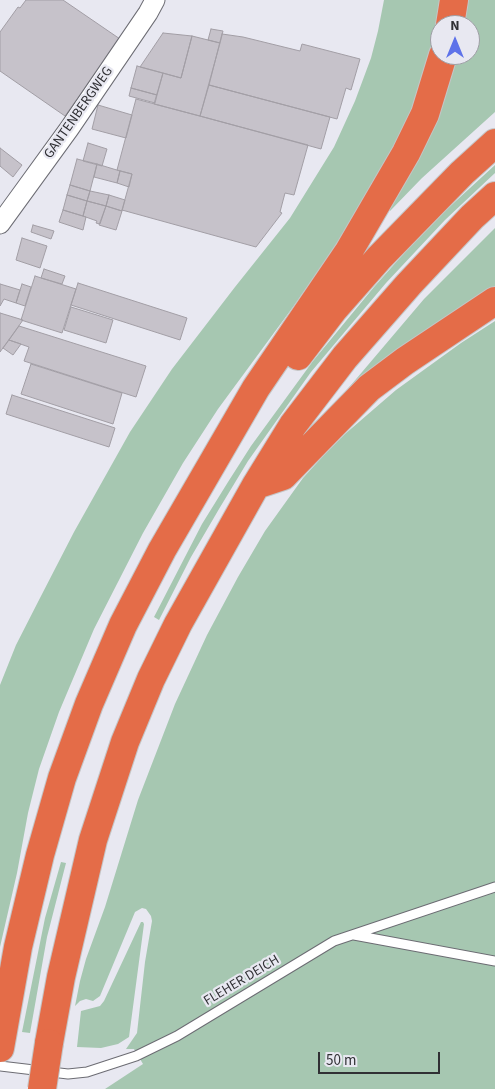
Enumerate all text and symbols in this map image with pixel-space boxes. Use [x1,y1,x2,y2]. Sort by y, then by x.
north arrow [430,15,480,65]
text: N [450,16,460,36]
street label: GANTENBERGWEG [41,64,117,162]
street label: FLEHER DEICH [201,952,283,1010]
scale bar [320,1042,442,1074]
text: 50 m [326,1050,356,1071]

